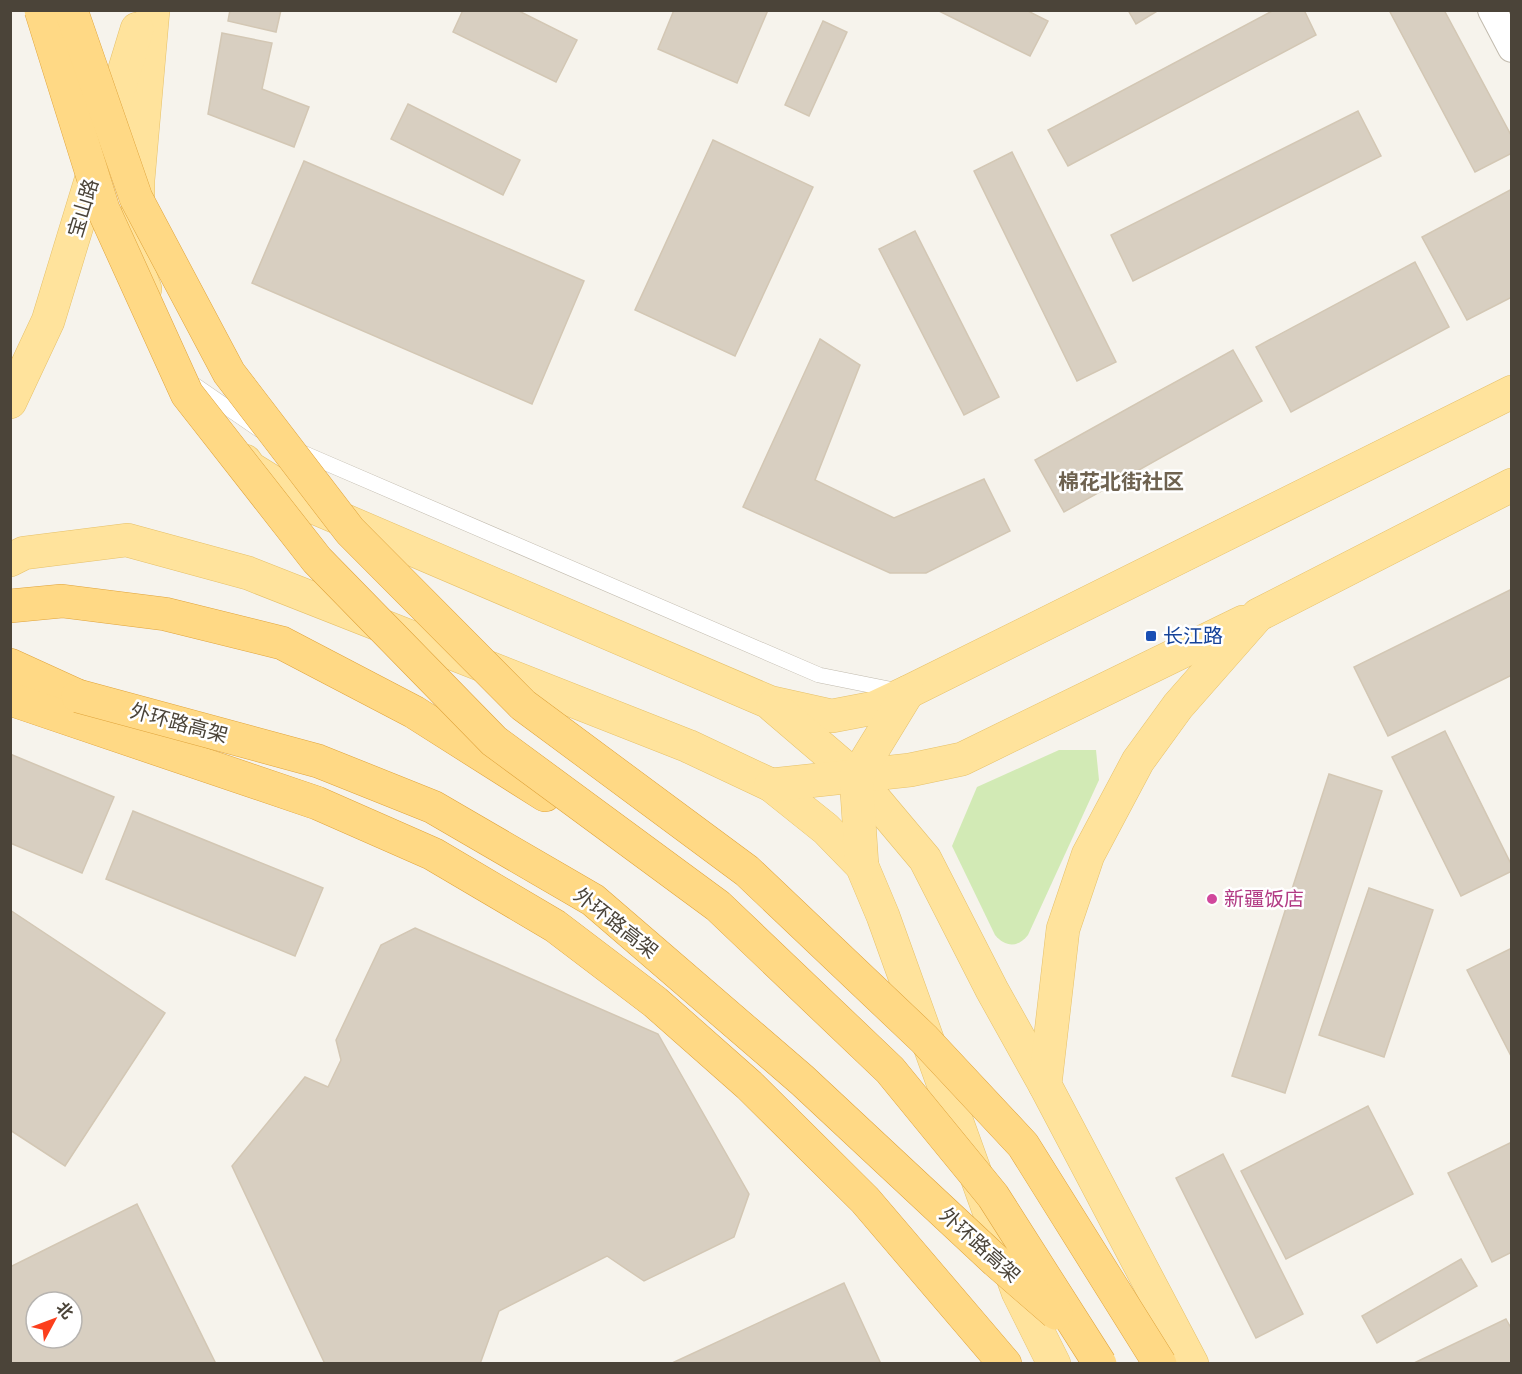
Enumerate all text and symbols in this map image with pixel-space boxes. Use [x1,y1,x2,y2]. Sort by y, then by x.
street label: 宝山路 [64,176,102,240]
district label: 棉花北街社区 [1058,470,1184,493]
place label: 长江路 [1163,625,1223,647]
marker: 长江路 [1144,629,1158,643]
street label: 外环路高架 [128,699,230,747]
street label: 外环路高架 [570,884,662,962]
place label: 新疆饭店 [1224,888,1304,910]
marker: 新疆饭店 [1205,892,1219,906]
street label: 外环路高架 [935,1203,1025,1287]
north arrow [24,1290,84,1350]
text: 北 [53,1299,77,1322]

